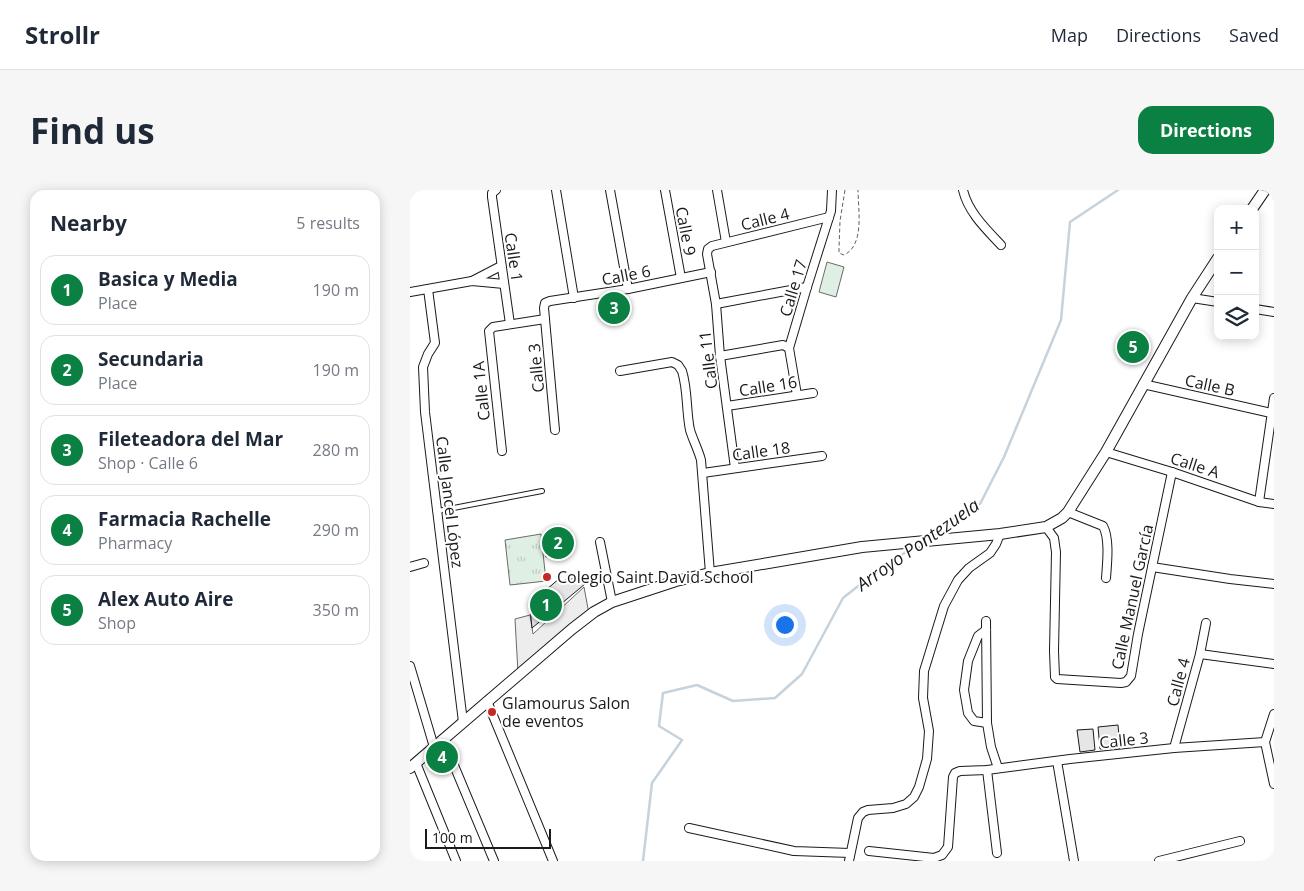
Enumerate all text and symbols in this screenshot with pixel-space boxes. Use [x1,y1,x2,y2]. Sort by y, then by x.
text: Strollr [25,18,100,51]
text: Map [1051,23,1088,47]
text: Directions [1116,23,1201,47]
text: Saved [1229,23,1279,47]
button: Directions [1138,106,1274,154]
text: Find us [30,107,155,154]
street label: Calle 4 [738,202,792,236]
street label: Calle 9 [670,205,702,257]
map controls [1214,205,1259,340]
button: + [1214,205,1259,250]
text: Nearby [50,209,127,237]
text: 5 results [296,212,360,234]
street label: Calle 1 [500,231,528,283]
button: − [1214,250,1259,295]
street label: Calle 17 [774,257,812,319]
street label: Calle 6 [600,259,652,291]
text: Basica y Media [98,266,238,292]
text: 1 [62,279,72,301]
text: 190 m [313,279,359,301]
pin: 3 [598,289,630,327]
text: Place [98,292,137,314]
button: layers [1214,295,1259,340]
pin: 5 [1117,328,1149,366]
street label: Calle 11 [694,330,722,390]
street label: Calle 3 [523,342,549,394]
text: Secundaria [98,346,204,372]
text: 2 [62,359,72,381]
text: 190 m [313,359,359,381]
street label: Calle 1A [467,359,495,422]
street label: Calle B [1183,369,1237,401]
street label: Calle 16 [737,371,799,401]
text: Place [98,372,137,394]
text: Fileteadora del Mar [98,426,283,452]
street label: Calle Jancel López [431,435,469,569]
street label: Calle 18 [731,436,791,466]
text: 3 [62,439,72,461]
text: 280 m [313,439,359,461]
street label: Calle A [1168,447,1223,484]
text: Shop · Calle 6 [98,452,198,474]
water label: Arroyo Pontezuela [849,493,984,597]
text: Farmacia Rachelle [98,506,271,532]
text: 4 [62,519,72,541]
text: 290 m [313,519,359,541]
street label: Calle Manuel García [1106,522,1158,672]
pin: 2 [542,524,574,562]
text: Pharmacy [98,532,172,554]
place label: Colegio Saint David School [557,566,754,588]
marker: Colegio Saint David School [541,571,553,583]
text: Alex Auto Aire [98,586,233,612]
pin: 1 [530,586,562,624]
text: 5 [62,599,72,621]
text: 350 m [313,599,359,621]
text: Shop [98,612,136,634]
your location [772,612,798,638]
street label: Calle 4 [1161,655,1195,709]
place label: Glamourus Salon de eventos [502,692,630,732]
marker: Glamourus Salon de eventos [486,706,498,718]
street label: Calle 3 [1098,726,1150,754]
pin: 4 [426,738,458,776]
scale bar [425,826,551,849]
text: 100 m [432,828,473,847]

